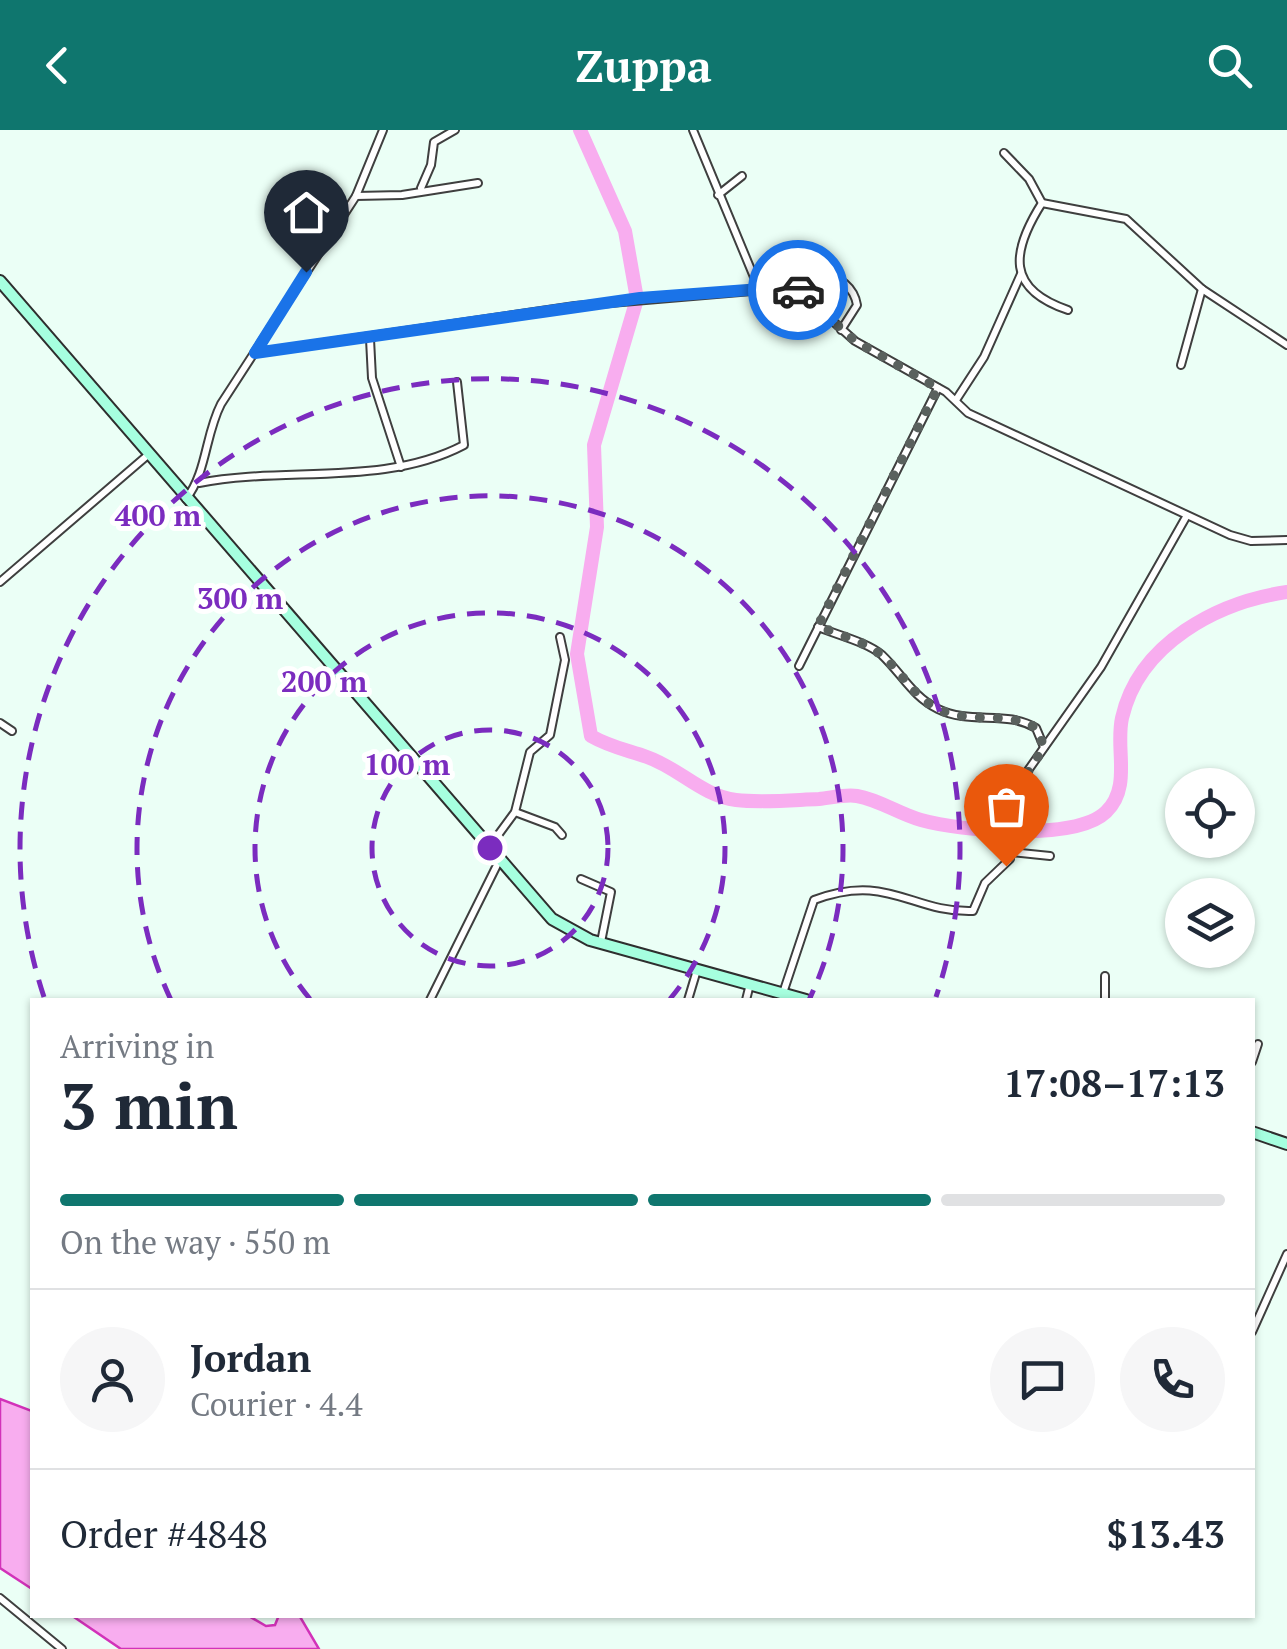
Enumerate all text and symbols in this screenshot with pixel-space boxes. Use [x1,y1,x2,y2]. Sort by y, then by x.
text: Zuppa [575,35,712,95]
icon: back [30,38,85,93]
icon: search [1202,38,1257,93]
pin [264,170,349,273]
icon: home [279,185,334,240]
courier [748,240,848,340]
icon: car [771,263,826,318]
text: 400 m [115,495,202,535]
text: 300 m [197,578,284,618]
text: 200 m [281,661,368,701]
text: 100 m [364,744,451,784]
pin [964,764,1049,867]
map controls [1165,768,1255,968]
button: locate [1165,768,1255,858]
icon: bag [979,779,1034,834]
centre of rings [472,830,508,866]
button: layers [1165,878,1255,968]
text: Arriving in [60,1025,214,1067]
text: 17:08–17:13 [1003,1058,1225,1108]
text: 3 min [60,1061,238,1148]
text: On the way · 550 m [60,1221,330,1263]
button: person [60,1327,165,1432]
button: chat [990,1327,1095,1432]
button: phone [1120,1327,1225,1432]
text: Jordan [190,1333,311,1383]
text: Courier · 4.4 [190,1383,362,1425]
text: Order #4848 [60,1509,268,1559]
text: $13.43 [1106,1509,1225,1559]

